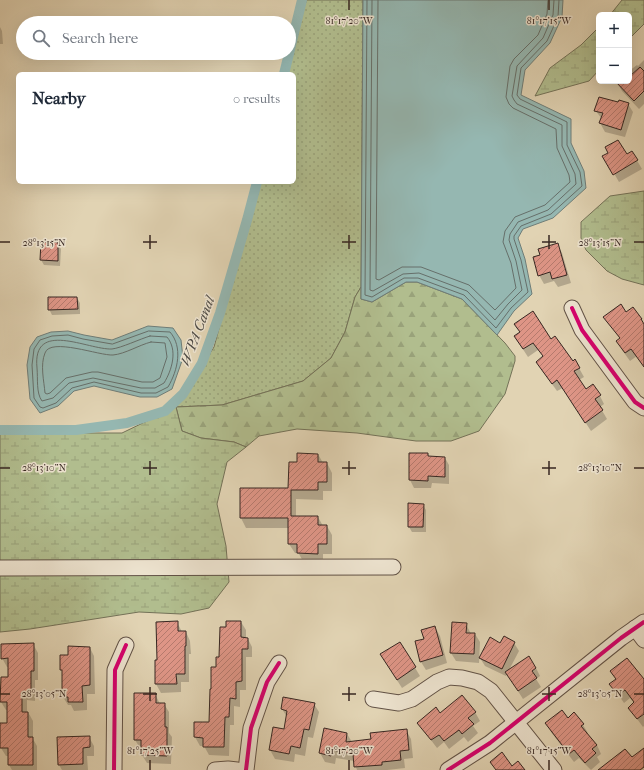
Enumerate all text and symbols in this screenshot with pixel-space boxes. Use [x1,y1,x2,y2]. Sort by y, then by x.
map controls [596,12,632,84]
button: + [596,12,632,48]
text: 81°17'20"W [325,15,374,27]
text: 81°17'15"W [527,15,572,27]
search box [16,16,296,60]
icon: search [30,27,52,49]
text: Search here [62,29,138,47]
button: − [596,48,632,84]
text: Nearby [32,88,86,108]
text: 0 results [233,91,280,106]
text: 28°13'15"N [23,237,66,249]
text: 28°13'15"N [579,237,622,249]
water label: WPA Canal [177,293,219,368]
text: 28°13'10"N [22,462,66,474]
text: 28°13'10"N [578,462,622,474]
text: 28°13'05"N [22,688,67,700]
text: 28°13'05"N [578,688,623,700]
text: 81°17'25"W [127,745,174,757]
text: 81°17'20"W [325,745,374,757]
text: 81°17'15"W [527,745,572,757]

